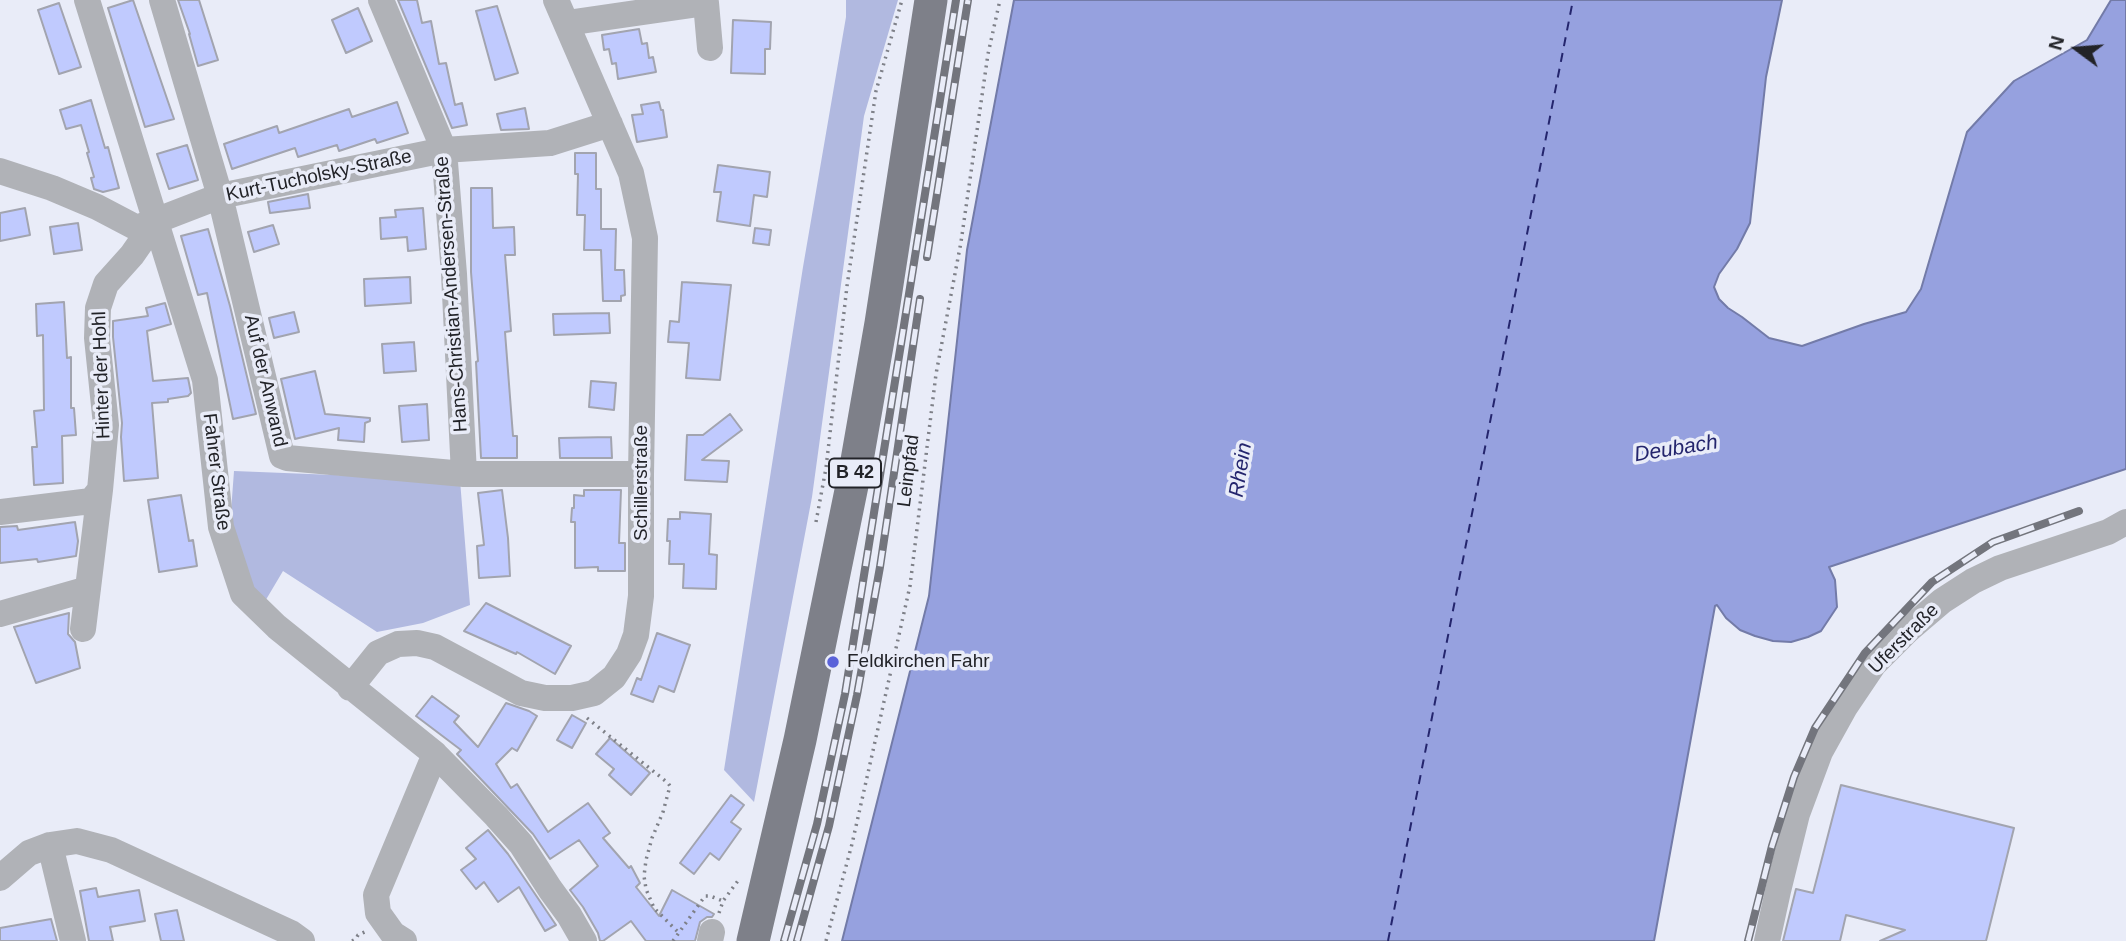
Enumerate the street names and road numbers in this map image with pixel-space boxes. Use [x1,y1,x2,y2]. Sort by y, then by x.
street label: Kurt-Tucholsky-Straße [224,145,414,207]
street label: Hans-Christian-Andersen-Straße [431,155,473,433]
street label: Hinter der Hohl [88,311,116,439]
street label: Auf der Anwand [239,313,291,449]
street label: Fahrer Straße [197,412,235,532]
street label: Schillerstraße [631,425,653,541]
street label: Leinpfad [893,433,925,509]
road number: B 42 [829,458,881,488]
street label: Uferstraße [1864,599,1944,679]

